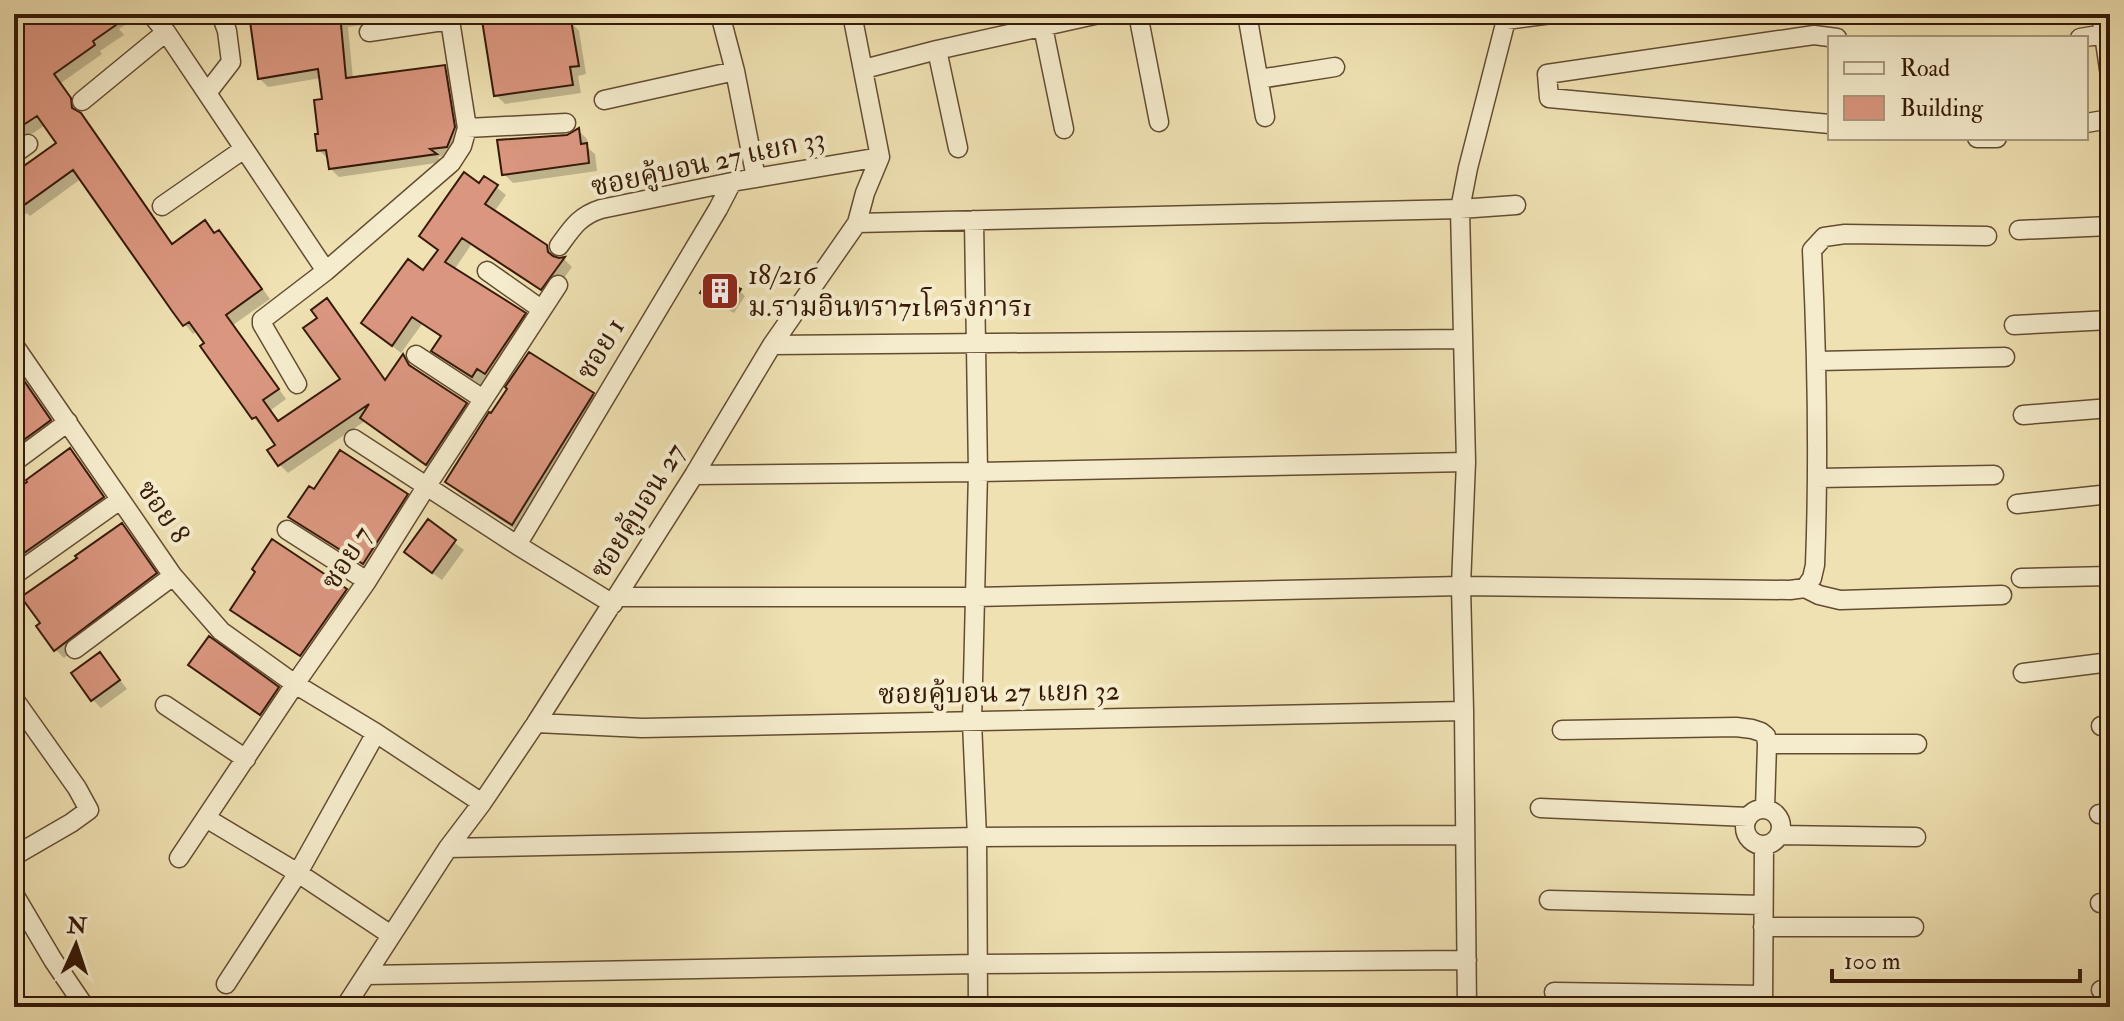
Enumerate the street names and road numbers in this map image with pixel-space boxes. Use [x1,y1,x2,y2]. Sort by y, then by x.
street label: ซอยคู้บอน 27 แยก 33 [588,121,828,205]
street label: ซอย 1 [569,312,633,386]
street label: ซอยคู้บอน 27 [583,437,693,585]
street label: ซอย 8 [129,474,197,550]
street label: ซอย 7 [314,520,380,596]
street label: ซอยคู้บอน 27 แยก 32 [878,673,1120,713]

